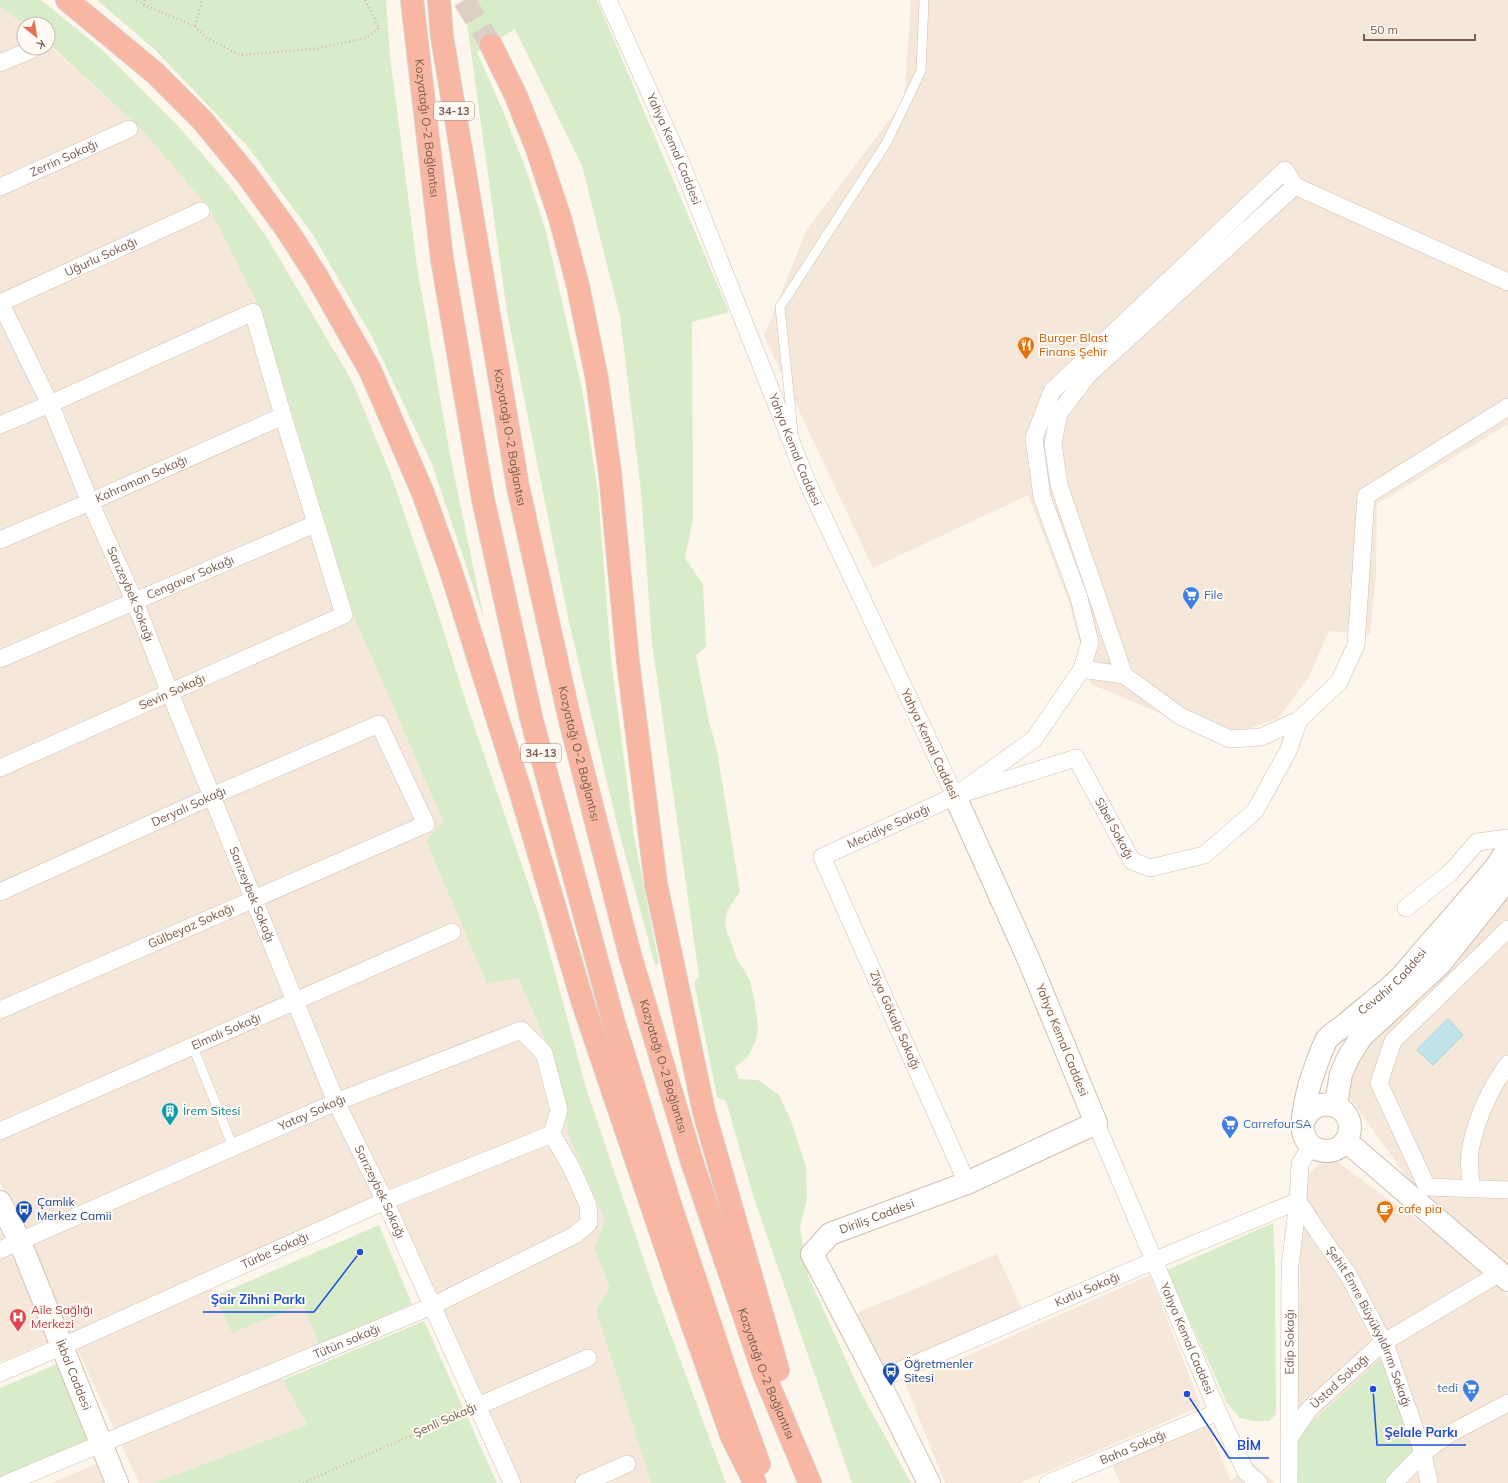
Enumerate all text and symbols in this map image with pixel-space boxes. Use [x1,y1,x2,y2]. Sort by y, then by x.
north arrow [16,16,56,56]
scale bar [1364,16,1475,42]
text: 50 m [1370,22,1398,37]
text: K [34,37,48,53]
street label: Kozyatağı O-2 Bağlantısı [412,58,443,198]
street label: Yahya Kemal Caddesi [643,90,705,207]
road number: 34-13 [434,102,474,120]
street label: Zerrin Sokağı [27,136,100,180]
street label: Uğurlu Sokağı [62,233,139,279]
place label: Burger Blast Finans Şehir [1039,330,1108,359]
restaurant icon: Burger Blast Finans Şehir [1016,335,1036,360]
street label: Kozyatağı O-2 Bağlantısı [491,367,530,507]
street label: Yahya Kemal Caddesi [766,390,825,508]
street label: Kahraman Sokağı [93,452,190,506]
street label: Sarızeybek Sokağı [104,544,157,643]
street label: Cengaver Sokağı [144,552,236,602]
supermarket icon: File [1181,585,1201,610]
place label: File [1204,587,1223,602]
street label: Sevin Sokağı [136,670,207,713]
street label: Kozyatağı O-2 Bağlantısı [556,684,604,823]
street label: Yahya Kemal Caddesi [898,685,963,801]
road number: 34-13 [521,744,561,762]
street label: Deryalı Sokağı [149,783,228,830]
street label: Sibel Sokağı [1092,795,1137,861]
street label: Mecidiye Sokağı [845,801,932,851]
street label: Sarızeybek Sokağı [226,844,278,944]
street label: Gülbeyaz Sokağı [145,900,236,951]
street label: Cevahir Caddesi [1355,945,1430,1018]
street label: Ziya Gökalp Sokağı [867,968,924,1071]
street label: Yahya Kemal Caddesi [1033,981,1092,1098]
street label: Kozyatağı O-2 Bağlantısı [637,998,691,1135]
street label: Elmalı Sokağı [189,1009,263,1053]
street label: Yatay Sokağı [275,1091,348,1134]
building icon: İrem Sitesi [160,1101,180,1126]
place label: İrem Sitesi [183,1103,241,1118]
supermarket icon: CarrefourSA [1220,1114,1240,1139]
place label: CarrefourSA [1243,1116,1312,1131]
street label: Sarızeybek Sokağı [352,1143,409,1241]
place label: Çamlık Merkez Camii [37,1194,112,1223]
street label: Diriliş Caddesi [837,1195,916,1237]
bus stop icon: Çamlık Merkez Camii [14,1199,34,1224]
cafe icon: cafe pia [1375,1199,1395,1224]
place label: cafe pia [1398,1201,1442,1216]
street label: Türbe Sokağı [239,1228,311,1272]
street label: Şehit Emre Büyükyıldırım Sokağı [1323,1243,1415,1409]
street label: Kutlu Sokağı [1052,1268,1122,1310]
street label: Yahya Kemal Caddesi [1157,1279,1218,1397]
callout: Şair Zihni Parkı [203,1287,314,1312]
text: Şair Zihni Parkı [211,1291,305,1307]
place label: Aile Sağlığı Merkezi [31,1302,93,1331]
street label: Kozyatağı O-2 Bağlantısı [735,1306,798,1441]
hospital icon: Aile Sağlığı Merkezi [8,1307,28,1332]
street label: Edip Sokağı [1281,1309,1297,1375]
street label: Tütün sokağı [311,1321,382,1362]
street label: İkbal Caddesi [53,1337,95,1412]
street label: Üstad Sokağı [1307,1351,1372,1411]
place label: Öğretmenler Sitesi [904,1356,974,1385]
bus stop icon: Öğretmenler Sitesi [881,1361,901,1386]
supermarket icon: tedi [1461,1378,1481,1403]
place label: tedi [1437,1380,1458,1395]
street label: Şenli Sokağı [411,1399,479,1440]
callout: Şelale Parkı [1377,1420,1466,1445]
text: Şelale Parkı [1384,1424,1458,1440]
street label: Baha Sokağı [1097,1427,1168,1468]
callout: BİM [1229,1433,1269,1458]
text: BİM [1237,1437,1261,1453]

